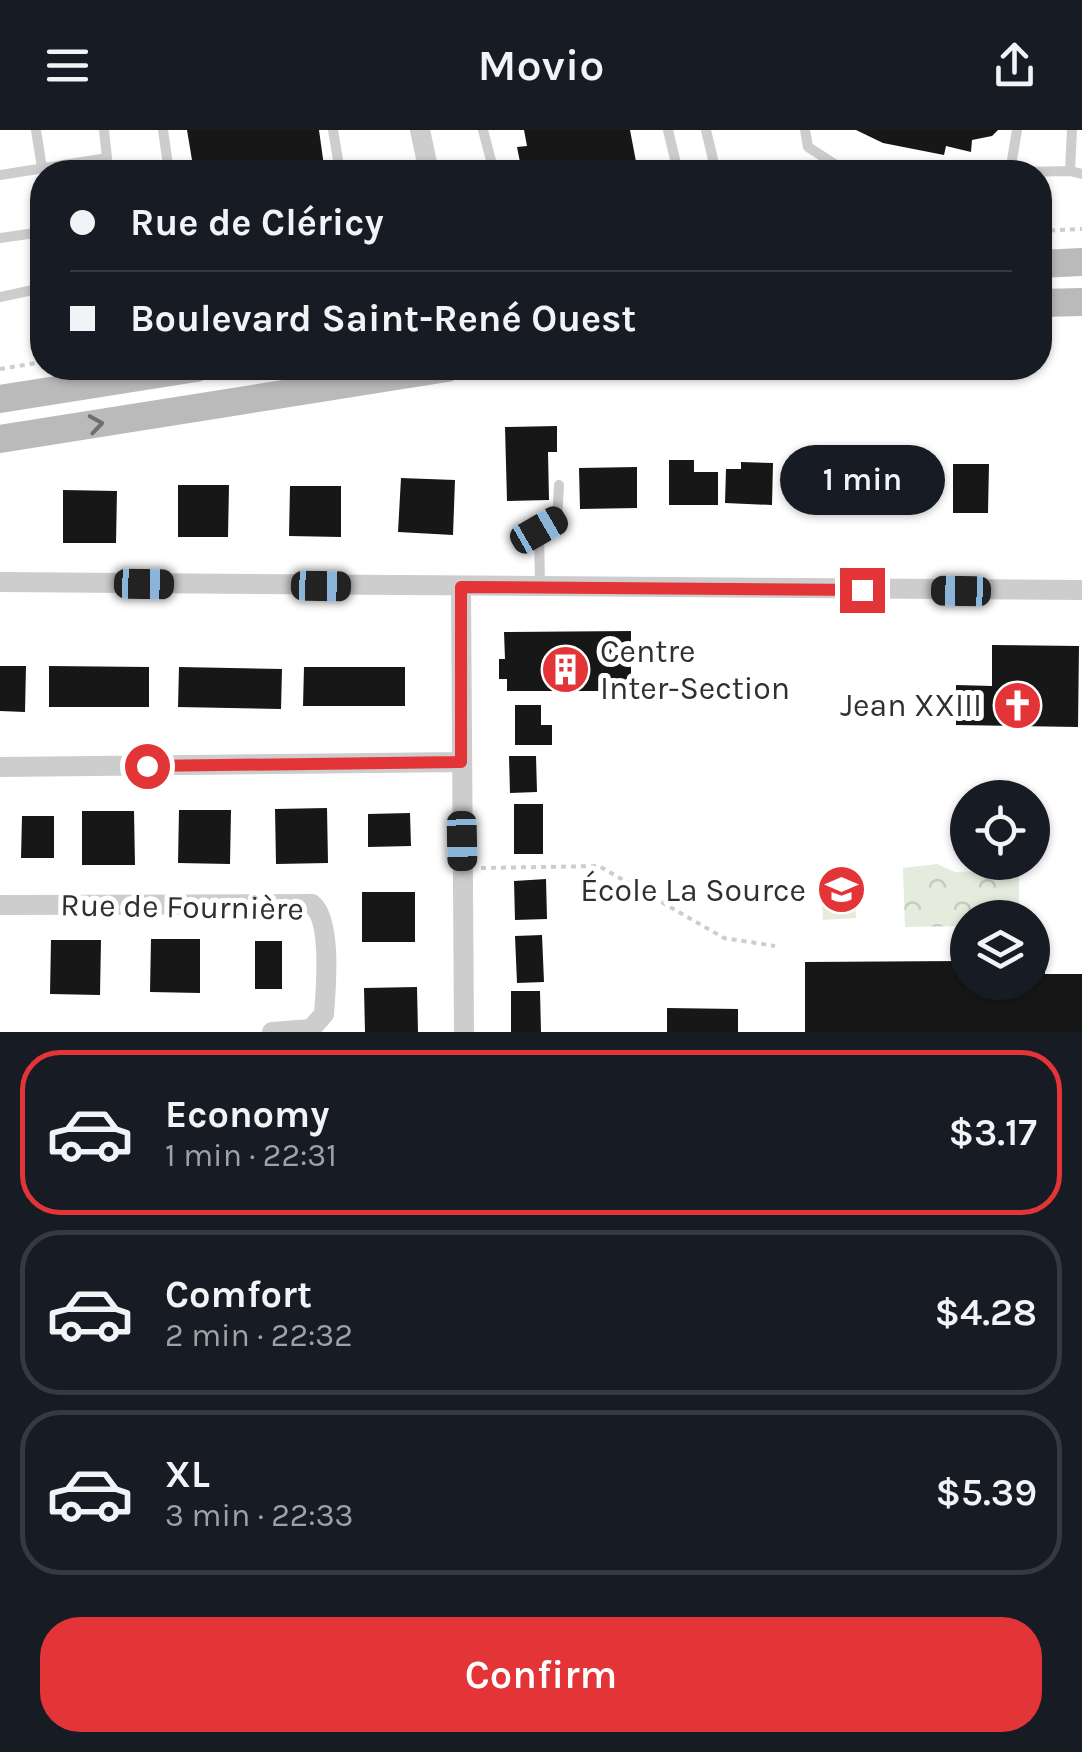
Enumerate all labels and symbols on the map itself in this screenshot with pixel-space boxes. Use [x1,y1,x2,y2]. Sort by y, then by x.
one-way arrow [88,414,105,435]
callout: 1 min [780,445,944,515]
car [506,502,572,558]
car [114,568,174,600]
route end [840,568,885,613]
car [291,570,351,602]
car [931,575,991,607]
place label: Centre Inter-Section [600,633,790,707]
building icon: Centre Inter-Section [539,643,591,695]
church icon: Jean XXIII [991,679,1043,731]
place label: Jean XXIII [840,687,982,724]
route start [125,744,170,789]
car [446,811,478,871]
school or university icon: École La Source [815,864,867,916]
place label: École La Source [580,870,806,909]
street label: Rue de Fournière [60,886,304,928]

